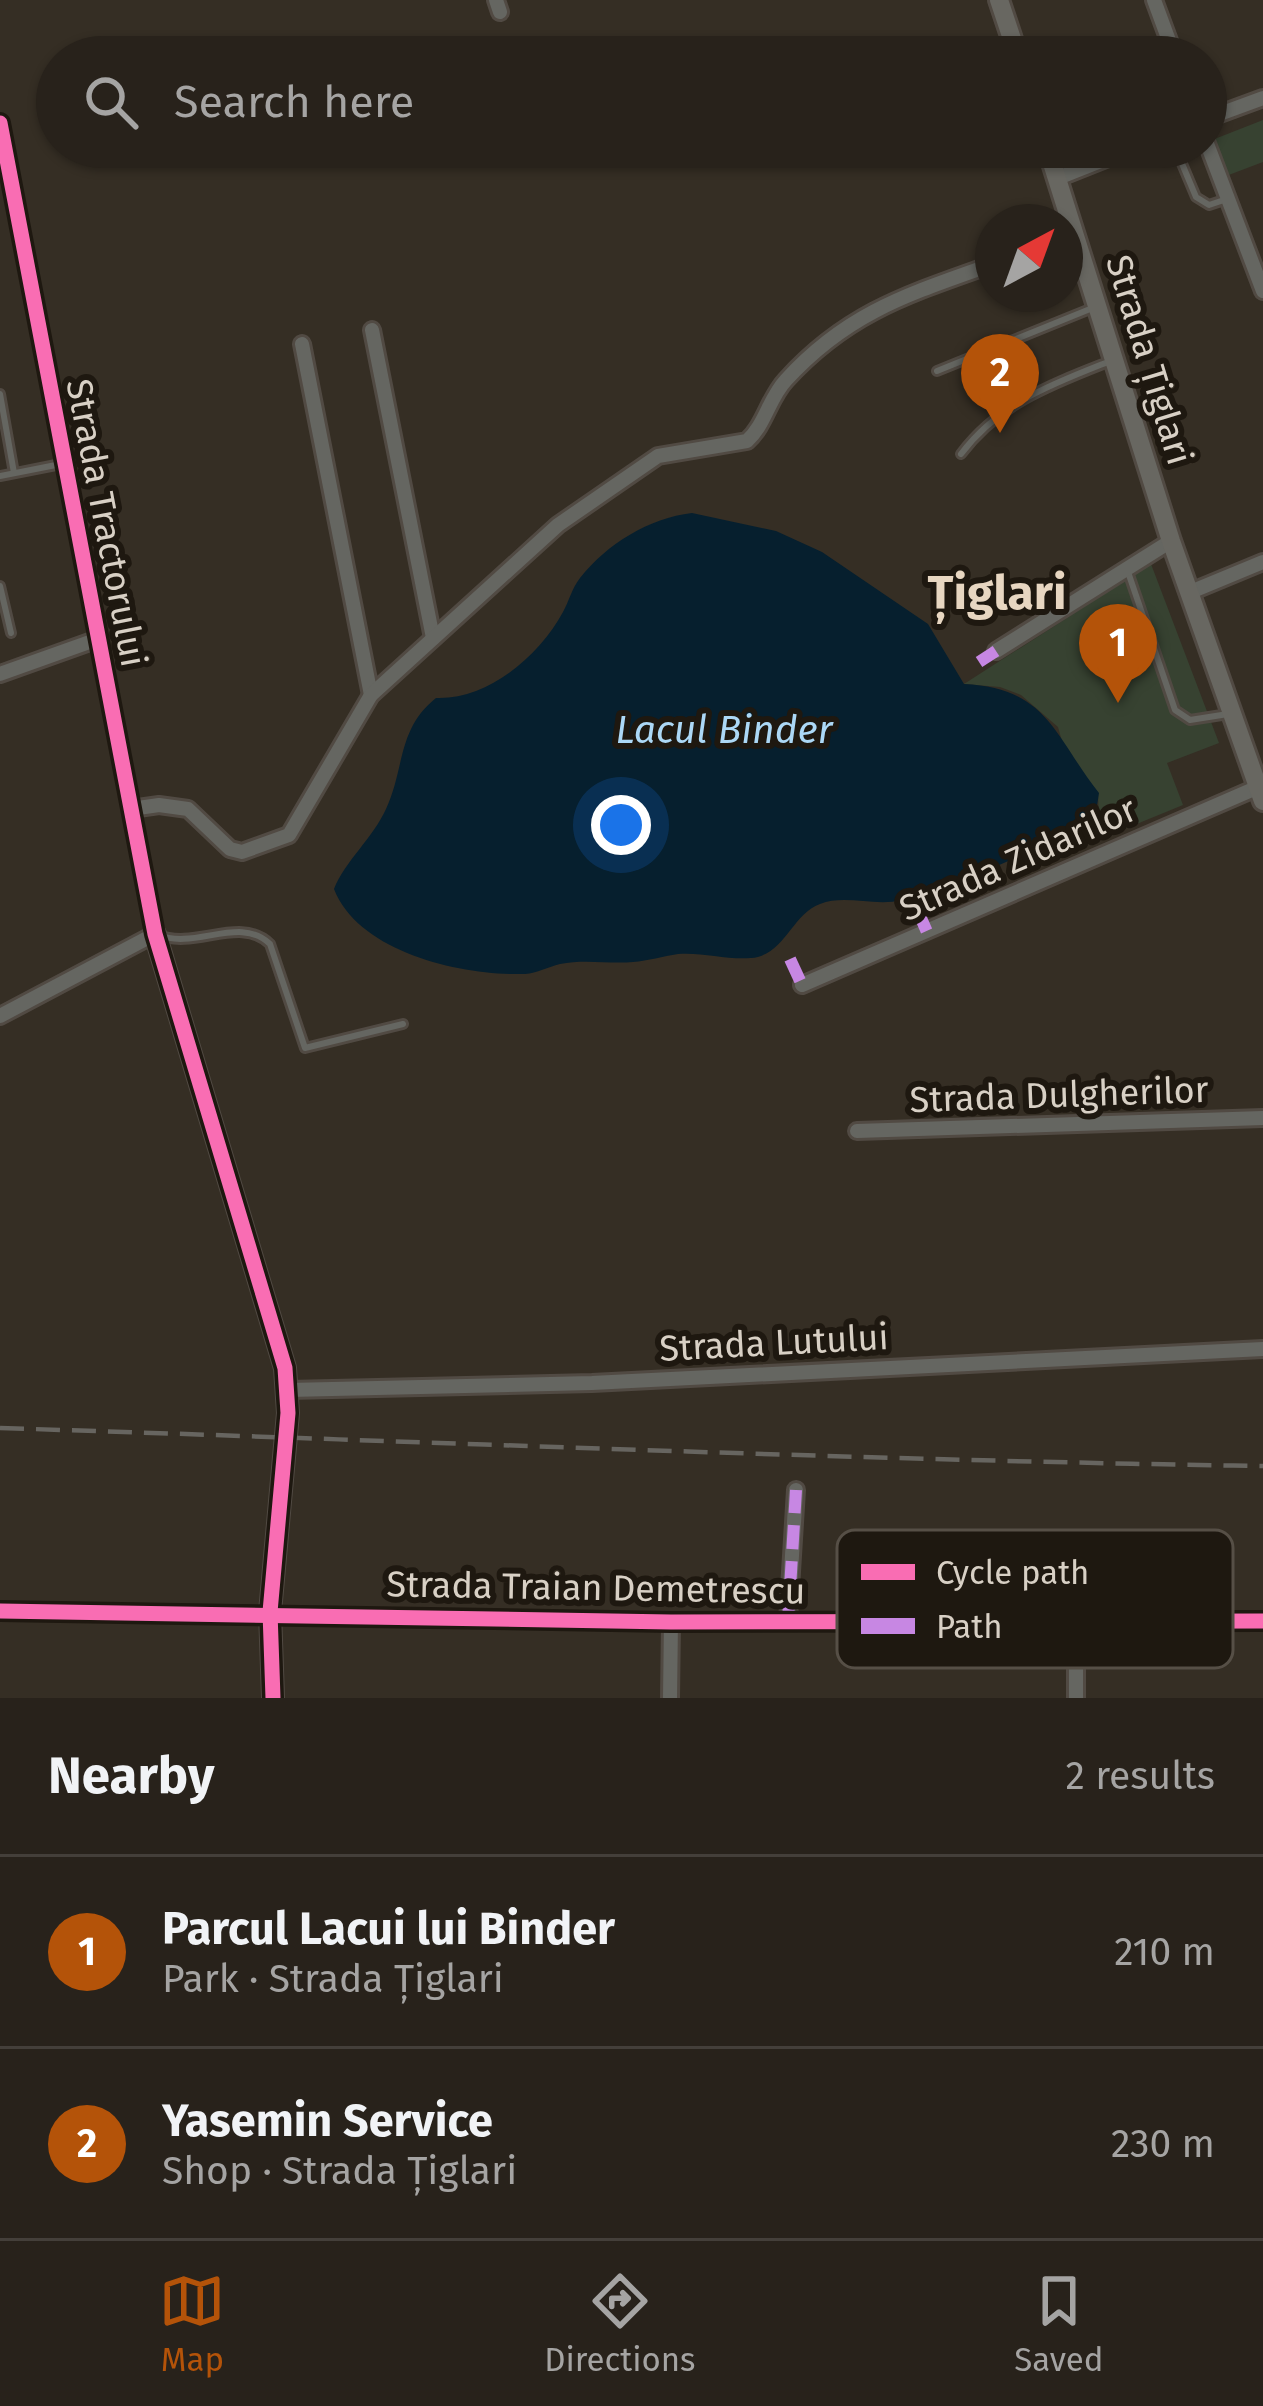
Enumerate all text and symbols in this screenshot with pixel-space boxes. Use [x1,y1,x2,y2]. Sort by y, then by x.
search box [36,36,1227,168]
icon: search [78,69,144,135]
text: Search here [174,75,414,129]
north arrow [975,204,1083,312]
street label: Strada Țiglari [1095,250,1202,470]
pin: 2 [961,334,1039,433]
street label: Strada Tractorului [57,375,155,671]
district label: Țiglari [927,564,1067,624]
pin: 1 [1079,604,1157,703]
water label: Lacul Binder [615,707,834,753]
street label: Strada Zidarilor [893,787,1143,931]
your location [591,795,651,855]
street label: Strada Dulgherilor [909,1068,1209,1122]
street label: Strada Lutului [658,1315,890,1371]
legend [837,1530,1233,1668]
text: Cycle path [936,1553,1089,1593]
street label: Strada Traian Demetrescu [386,1562,806,1614]
text: Path [936,1607,1003,1647]
text: Nearby [48,1745,214,1807]
text: 2 results [1066,1753,1215,1799]
text: Parcul Lacui lui Binder [162,1902,615,1956]
text: 1 [78,1929,96,1975]
text: 210 m [1114,1929,1215,1975]
text: Park · Strada Țiglari [162,1956,504,2002]
text: Yasemin Service [162,2094,493,2148]
text: 2 [77,2121,97,2167]
text: 230 m [1111,2121,1215,2167]
text: Shop · Strada Țiglari [162,2148,517,2194]
tab: Map [159,2268,225,2380]
tab: Directions [544,2268,696,2380]
tab: Saved [1014,2268,1104,2380]

